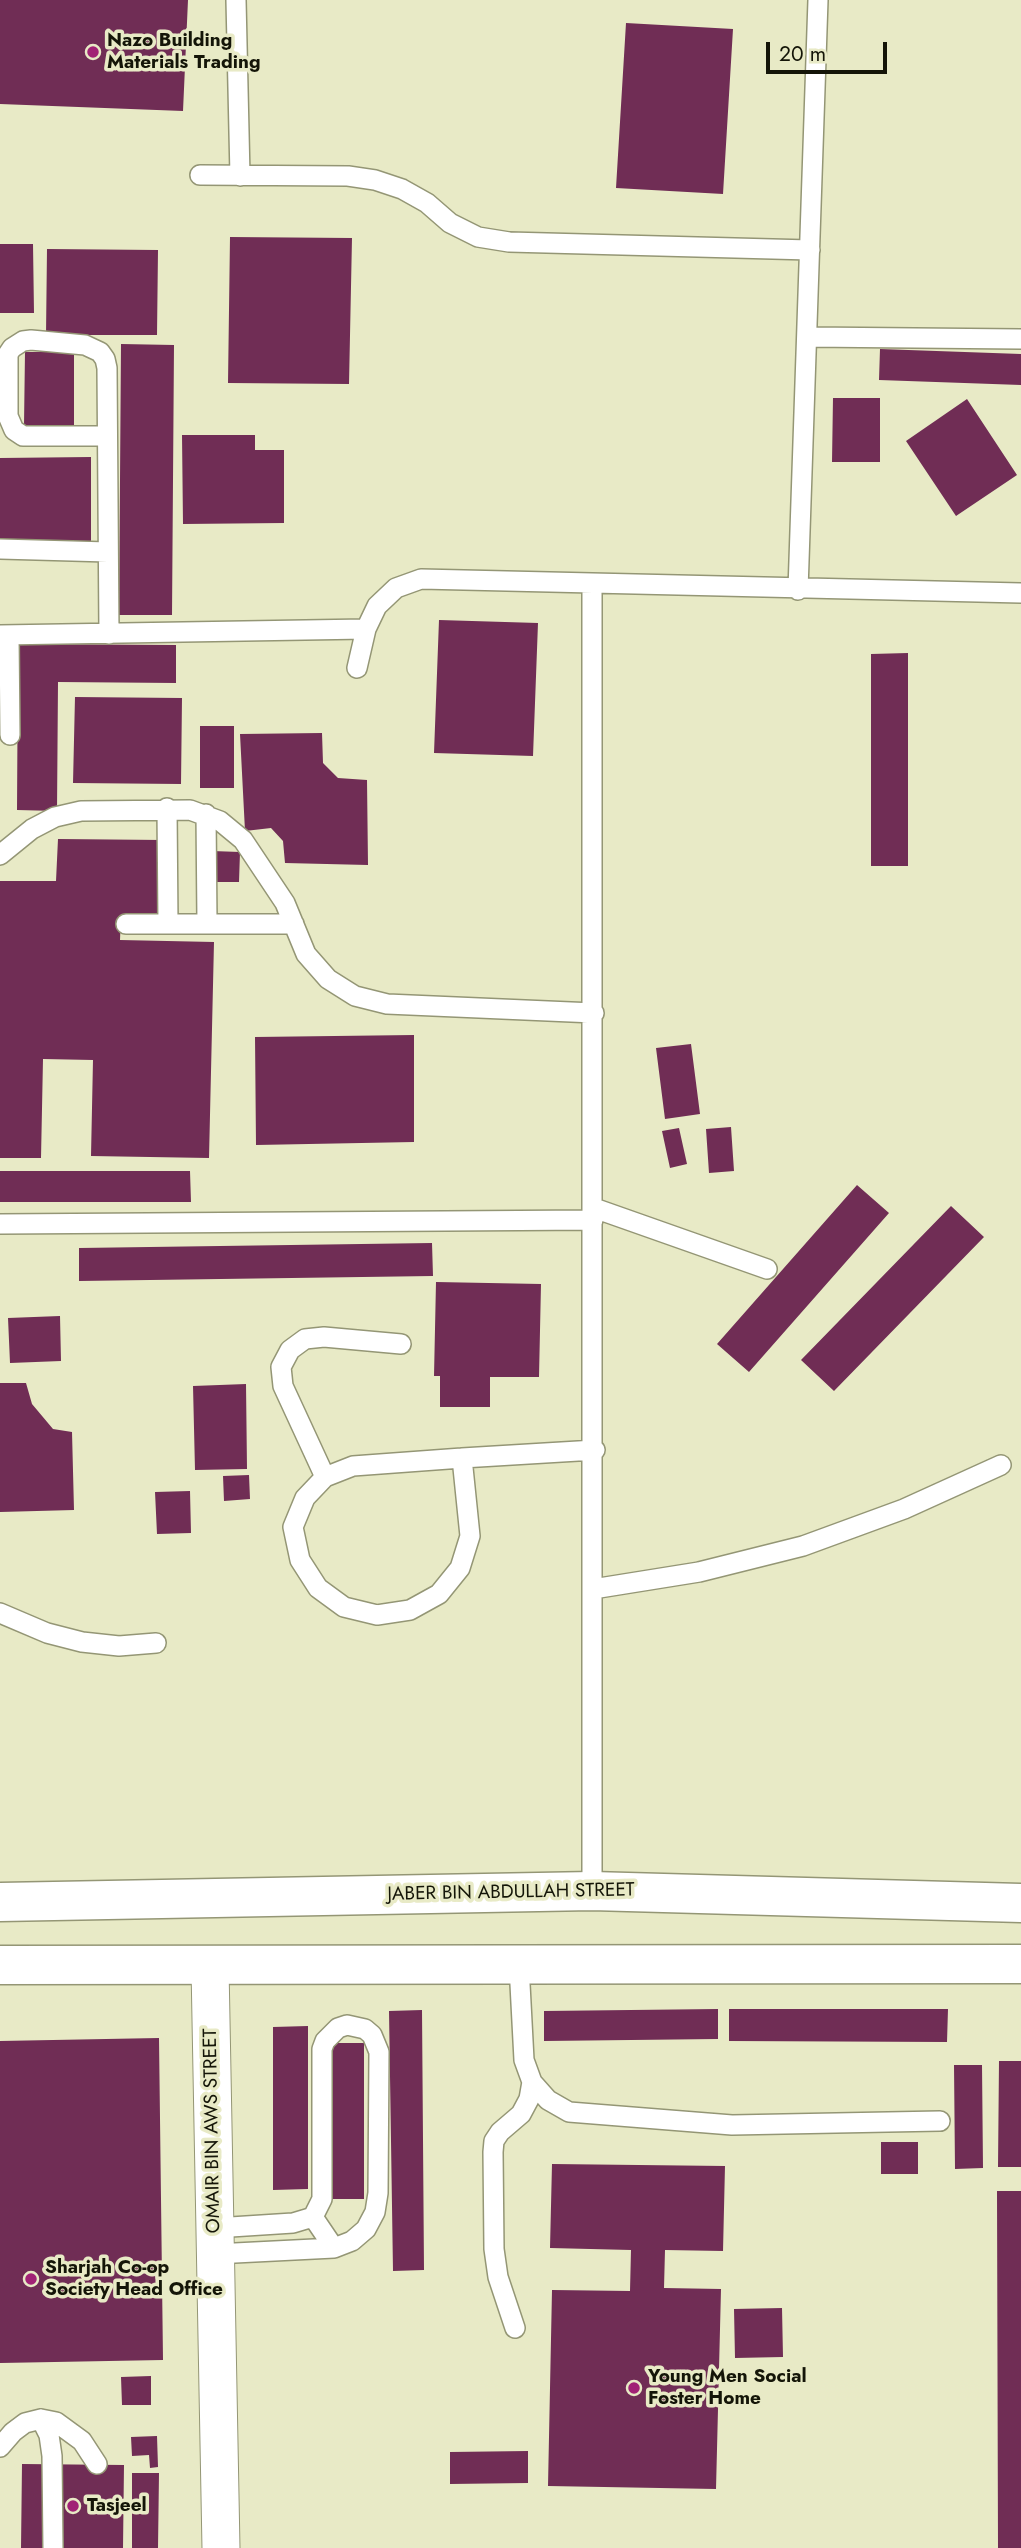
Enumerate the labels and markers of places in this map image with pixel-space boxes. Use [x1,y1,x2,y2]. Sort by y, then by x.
place label: Nazo Building Materials Trading [107,30,261,74]
marker: Nazo Building Materials Trading [85,44,101,60]
place label: Sharjah Co-op Society Head Office [45,2257,223,2301]
marker: Sharjah Co-op Society Head Office [23,2271,39,2287]
place label: Young Men Social Foster Home [648,2366,807,2410]
marker: Young Men Social Foster Home [626,2380,642,2396]
place label: Tasjeel [87,2495,147,2517]
marker: Tasjeel [65,2498,81,2514]

